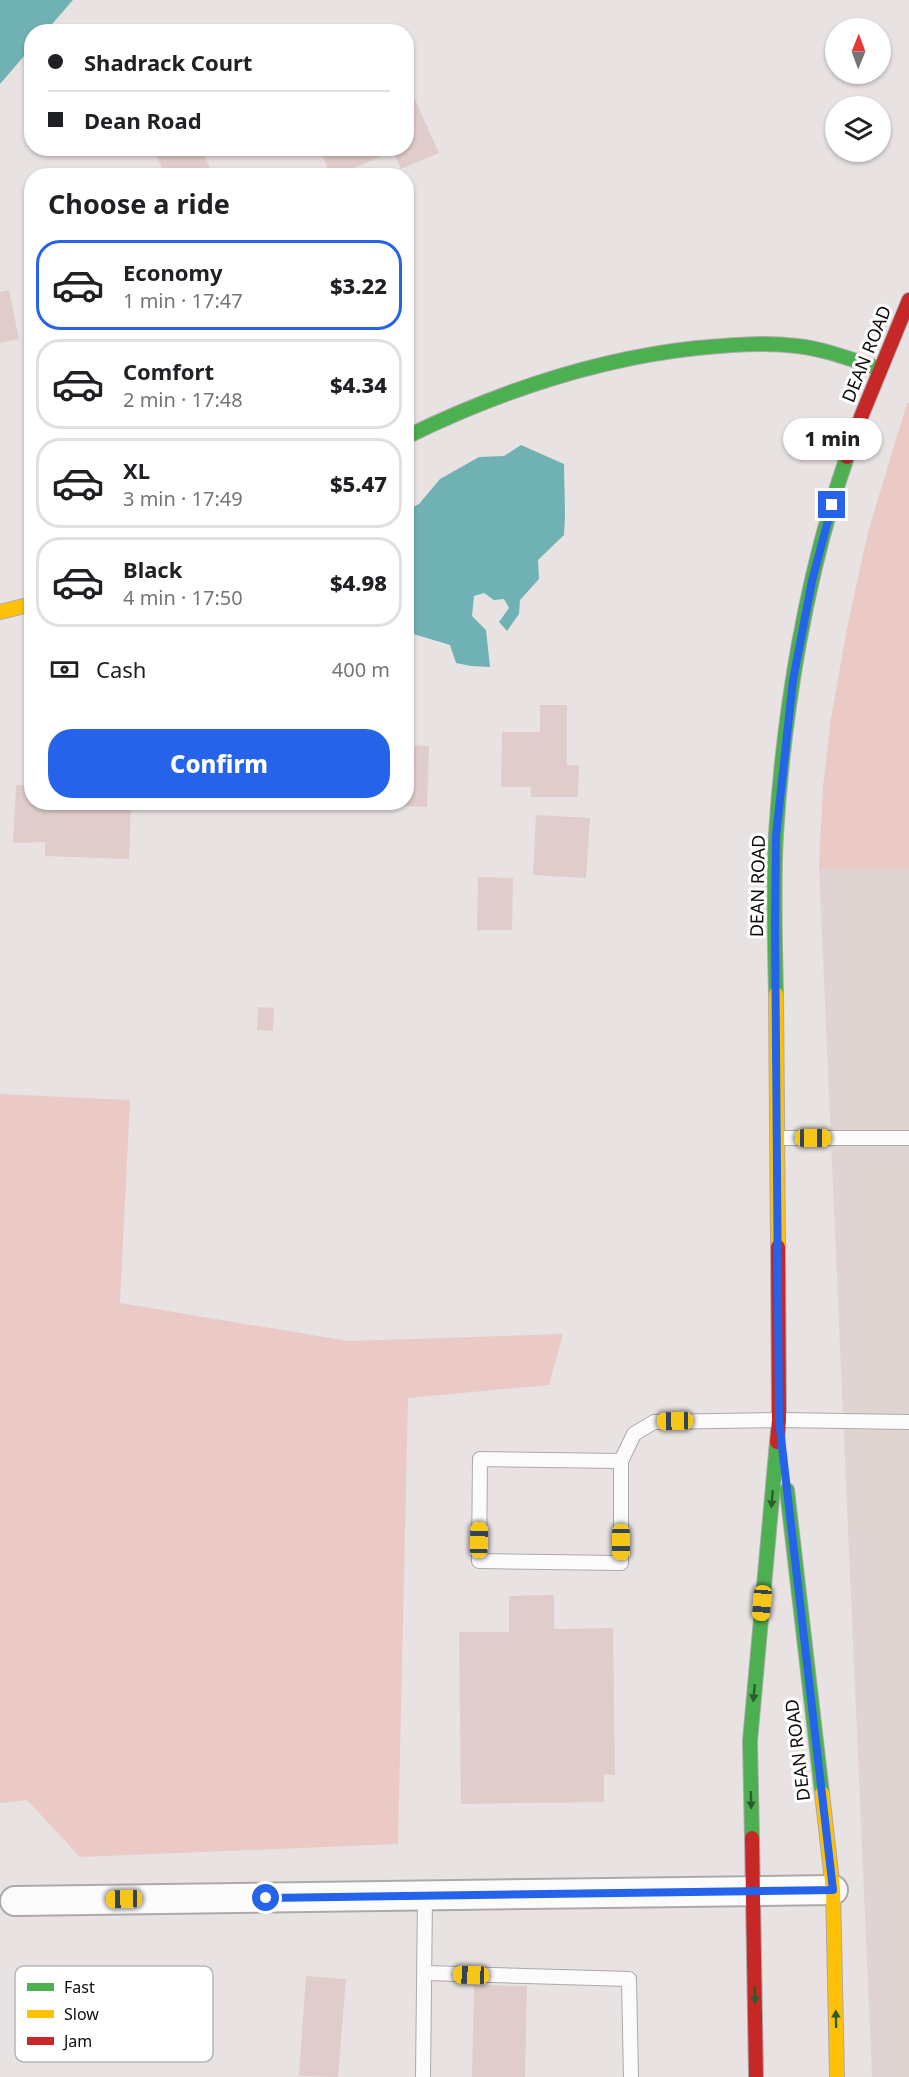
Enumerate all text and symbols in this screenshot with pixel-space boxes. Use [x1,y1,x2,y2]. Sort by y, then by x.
north arrow [825,18,891,84]
map controls [825,18,891,162]
text: Shadrack Court [84,47,252,77]
button: layers [825,96,891,162]
text: Dean Road [84,105,202,135]
text: Choose a ride [48,185,230,222]
text: Economy [123,257,222,287]
icon: car [51,258,105,312]
text: $3.22 [330,270,387,300]
text: 1 min · 17:47 [123,287,243,314]
street label: DEAN ROAD [836,302,896,406]
text: Comfort [123,356,214,386]
icon: car [51,357,105,411]
text: $4.34 [330,369,387,399]
text: 2 min · 17:48 [123,386,243,413]
callout: 1 min [782,418,882,460]
text: 1 min [805,425,860,452]
text: XL [123,455,150,485]
icon: car [51,456,105,510]
text: $5.47 [330,468,387,498]
text: 3 min · 17:49 [123,485,243,512]
route end [818,491,845,518]
text: Black [123,554,182,584]
icon: car [51,555,105,609]
text: $4.98 [330,567,387,597]
text: 4 min · 17:50 [123,584,243,611]
icon: cash [48,653,81,686]
text: Cash [96,654,146,684]
text: 400 m [332,656,390,683]
button: Confirm [48,729,390,798]
street label: DEAN ROAD [744,835,770,937]
car [795,1129,831,1147]
car [657,1412,693,1430]
one-way arrow [767,1489,777,1508]
car [470,1522,488,1558]
car [612,1524,630,1560]
car [751,1584,773,1622]
one-way arrow [749,1684,759,1703]
street label: DEAN ROAD [779,1698,815,1802]
one-way arrow [746,1790,756,1809]
route start [252,1884,279,1911]
car [106,1890,142,1908]
car [453,1965,489,1985]
legend [15,1966,213,2062]
text: Fast [64,1976,95,1998]
one-way arrow [750,1985,759,2004]
text: Slow [64,2003,99,2025]
one-way arrow [831,2009,840,2028]
text: Jam [62,2030,92,2052]

